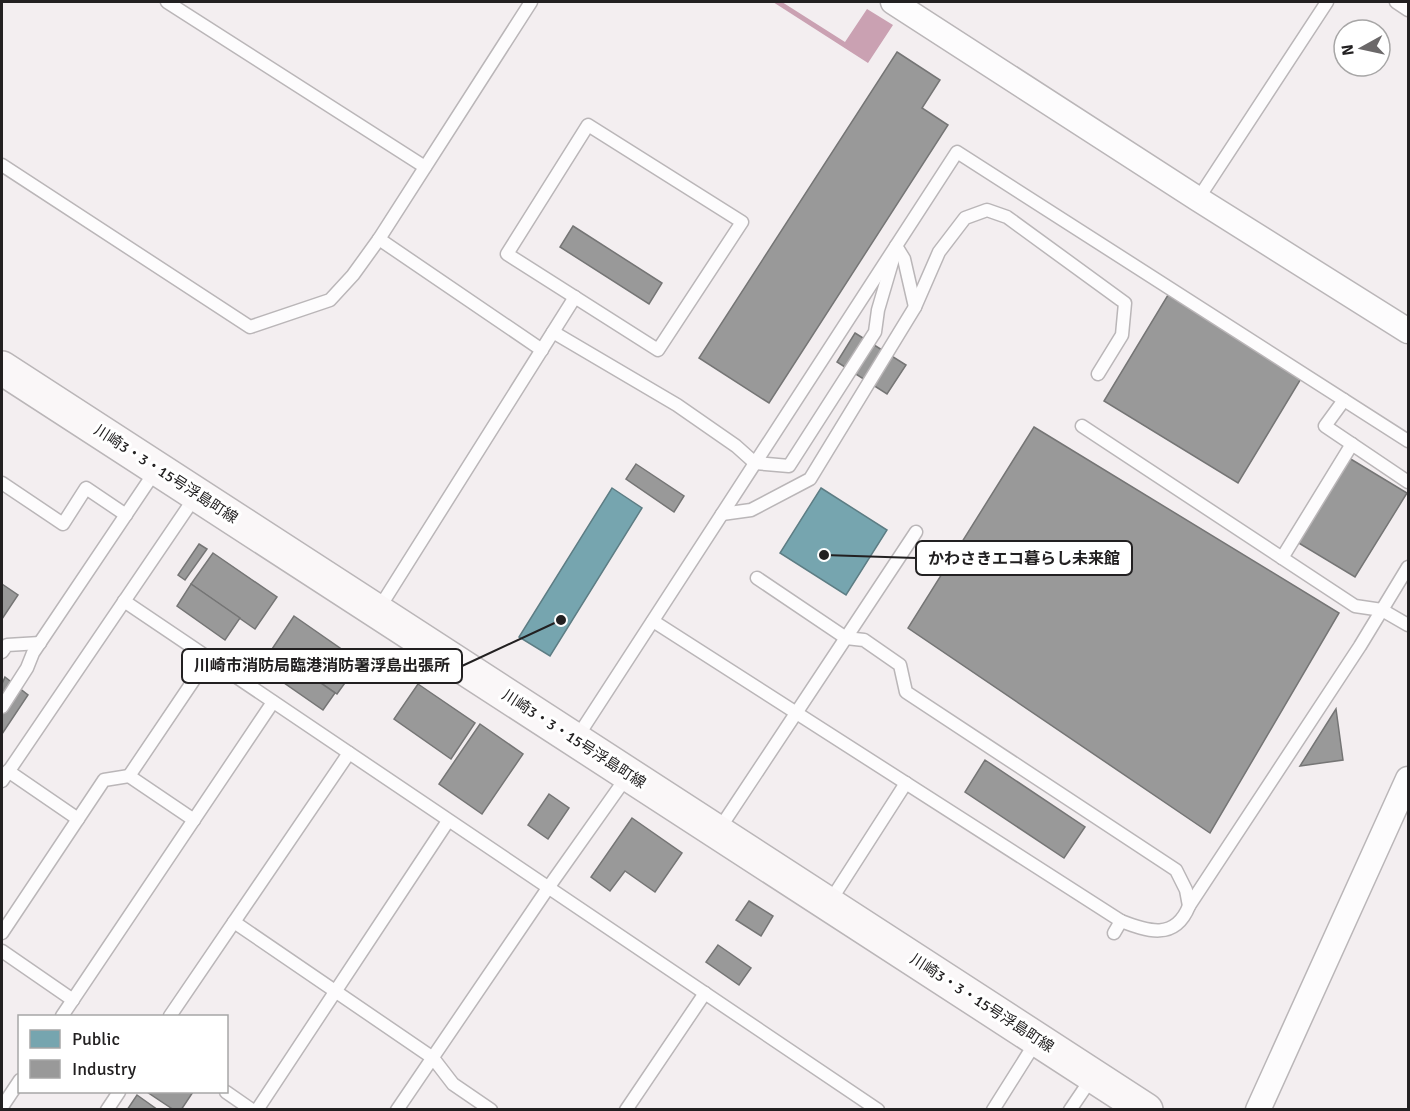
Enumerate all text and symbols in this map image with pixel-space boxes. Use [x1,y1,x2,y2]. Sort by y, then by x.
north arrow [1332,18,1392,78]
text: N [1337,43,1359,57]
street label: 川崎3・3・15号浮島町線 [91,421,241,527]
callout: かわさきエコ暮らし未来館 [916,541,1132,575]
text: かわさきエコ暮らし未来館 [928,549,1120,569]
callout: 川崎市消防局臨港消防署浮島出張所 [182,649,462,683]
text: 川崎市消防局臨港消防署浮島出張所 [194,656,450,676]
street label: 川崎3・3・15号浮島町線 [499,686,649,792]
street label: 川崎3・3・15号浮島町線 [907,950,1057,1056]
legend [18,1015,228,1093]
text: Public [72,1028,120,1050]
text: Industry [72,1058,137,1080]

